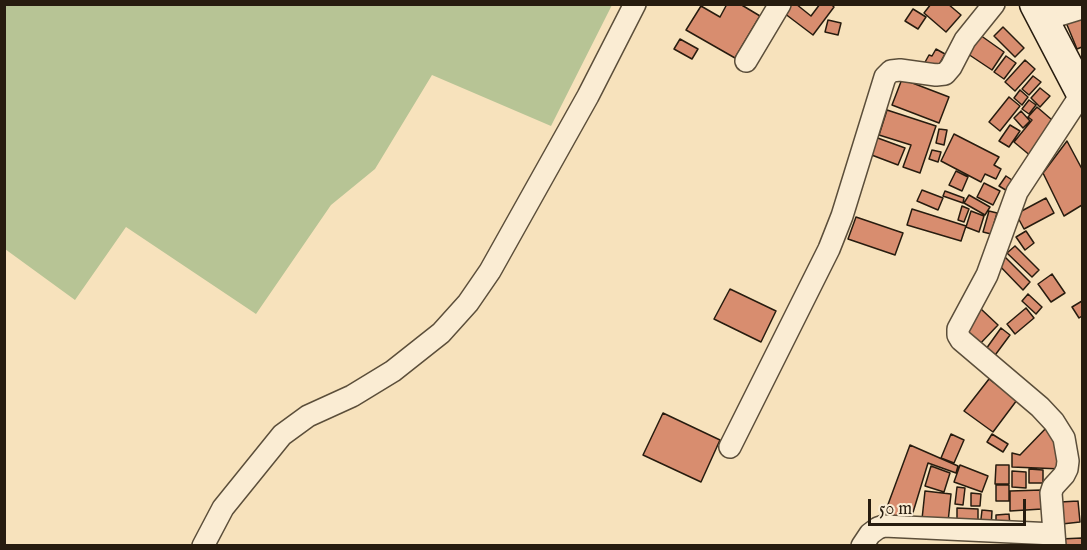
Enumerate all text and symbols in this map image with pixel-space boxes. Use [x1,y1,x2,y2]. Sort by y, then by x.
scale bar [871,487,1028,525]
text: 50 m [879,498,912,521]

